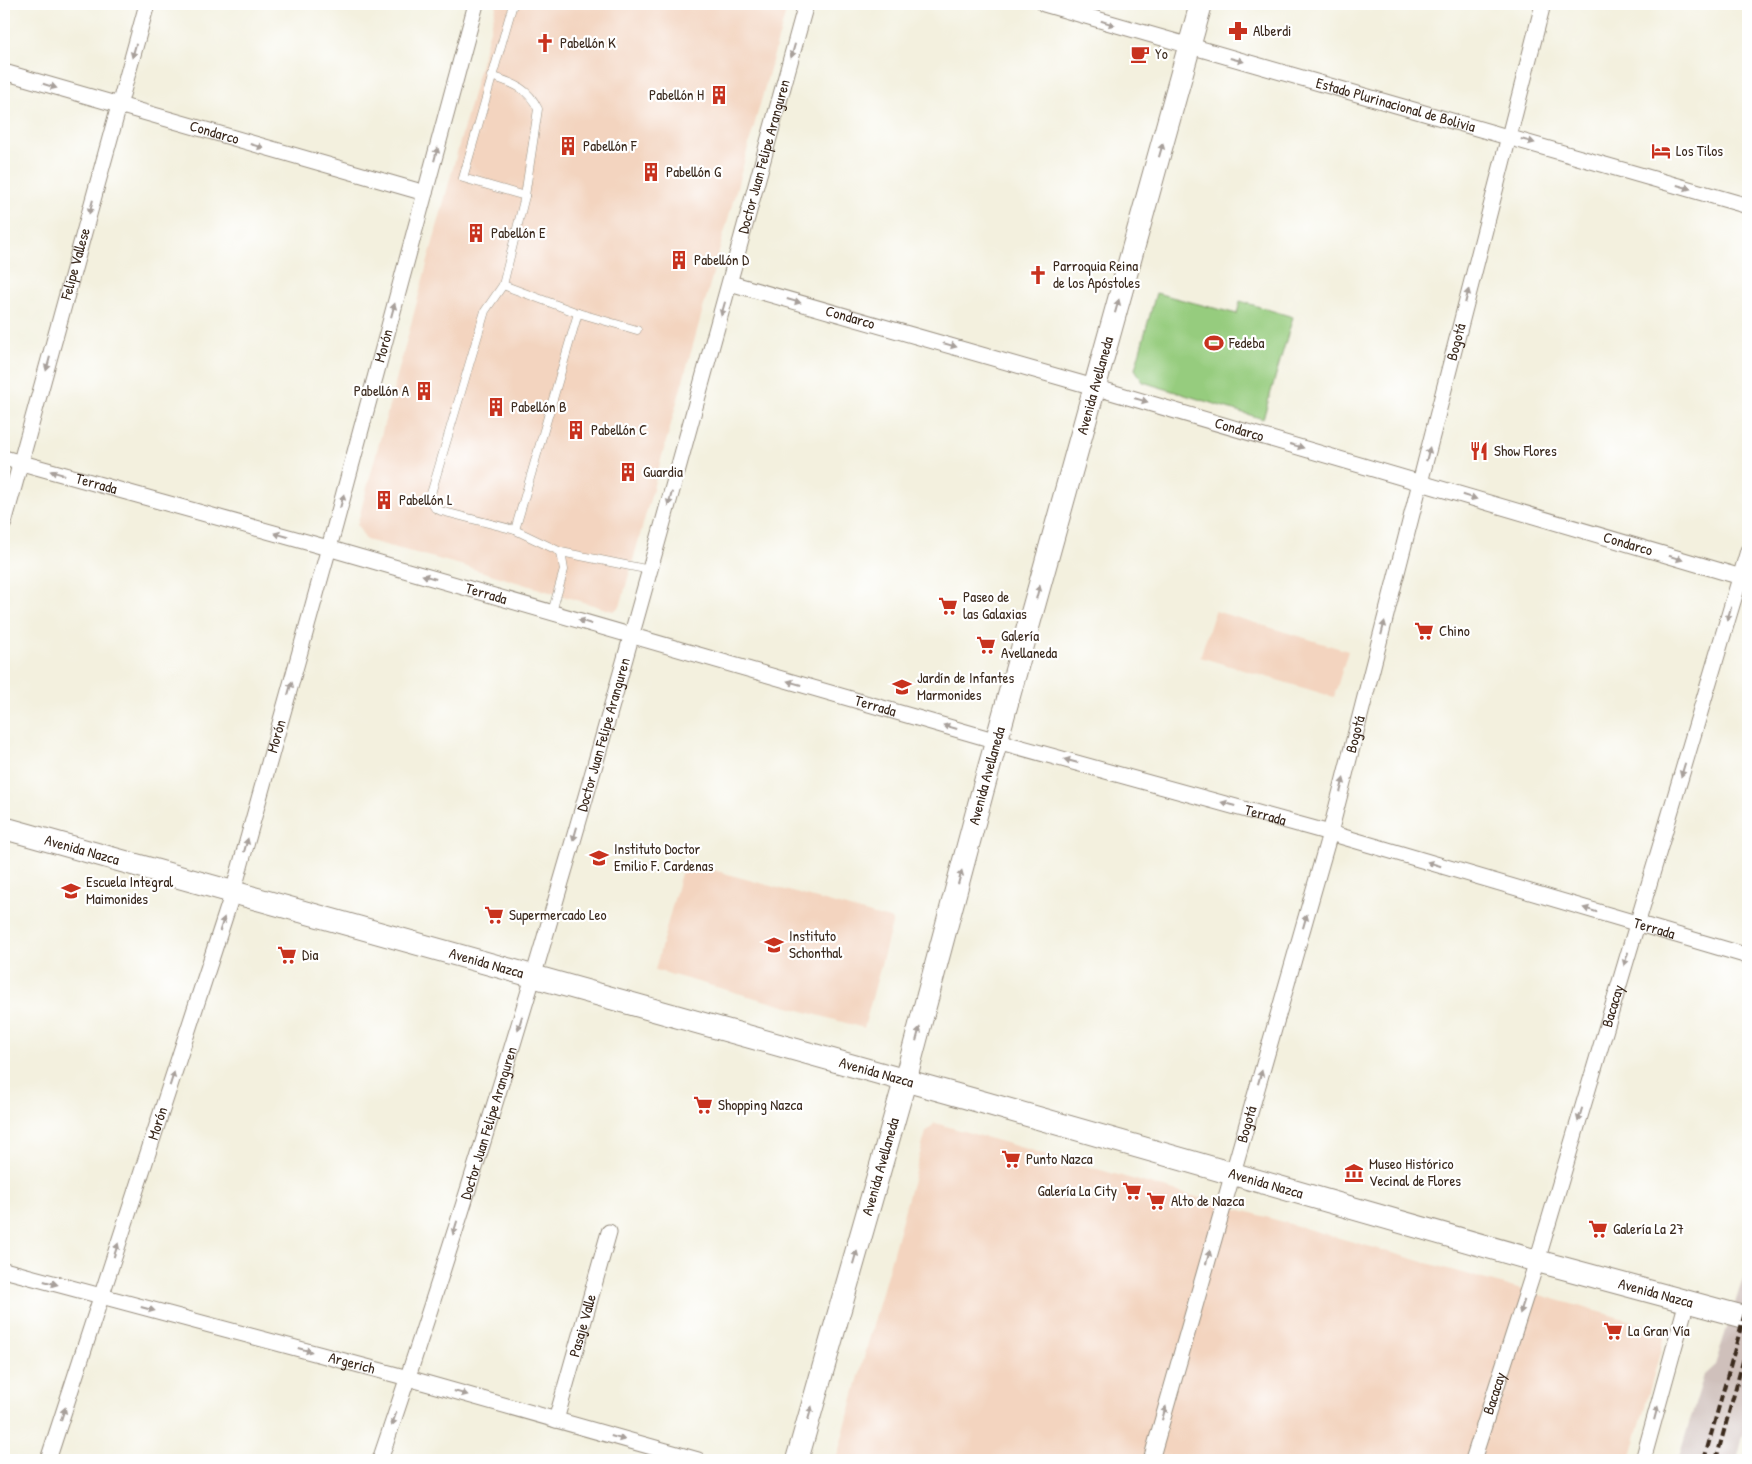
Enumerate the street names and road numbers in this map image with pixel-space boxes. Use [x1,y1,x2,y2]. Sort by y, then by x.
street label: Estado Plurinacional de Bolivia [1314,72,1478,137]
street label: Doctor Juan Felipe Aranguren [732,77,795,236]
street label: Condarco [187,115,242,149]
street label: Felipe Vallese [55,225,95,303]
street label: Condarco [823,300,877,334]
street label: Bogotá [1441,321,1471,363]
street label: Morón [369,326,398,365]
street label: Avenida Avellaneda [1071,334,1118,437]
street label: Condarco [1212,412,1267,446]
street label: Terrada [73,467,120,499]
street label: Condarco [1601,526,1655,560]
street label: Terrada [463,577,510,609]
street label: Doctor Juan Felipe Aranguren [571,655,635,814]
street label: Terrada [852,690,899,721]
street label: Bogotá [1340,713,1370,755]
street label: Morón [261,717,291,755]
street label: Avenida Avellaneda [963,724,1010,827]
street label: Terrada [1242,799,1289,830]
street label: Avenida Nazca [42,829,122,870]
street label: Terrada [1631,912,1678,944]
street label: Avenida Nazca [447,942,526,983]
street label: Bacacay [1596,982,1629,1030]
street label: Doctor Juan Felipe Aranguren [455,1044,522,1202]
street label: Avenida Nazca [837,1051,916,1092]
street label: Bogotá [1231,1103,1262,1145]
street label: Morón [142,1104,172,1142]
street label: Avenida Avellaneda [856,1115,904,1218]
street label: Avenida Nazca [1226,1162,1306,1204]
street label: Avenida Nazca [1616,1272,1696,1313]
street label: Pasaje Valle [563,1292,601,1359]
street label: Argerich [326,1346,377,1379]
street label: Bacacay [1477,1369,1511,1417]

